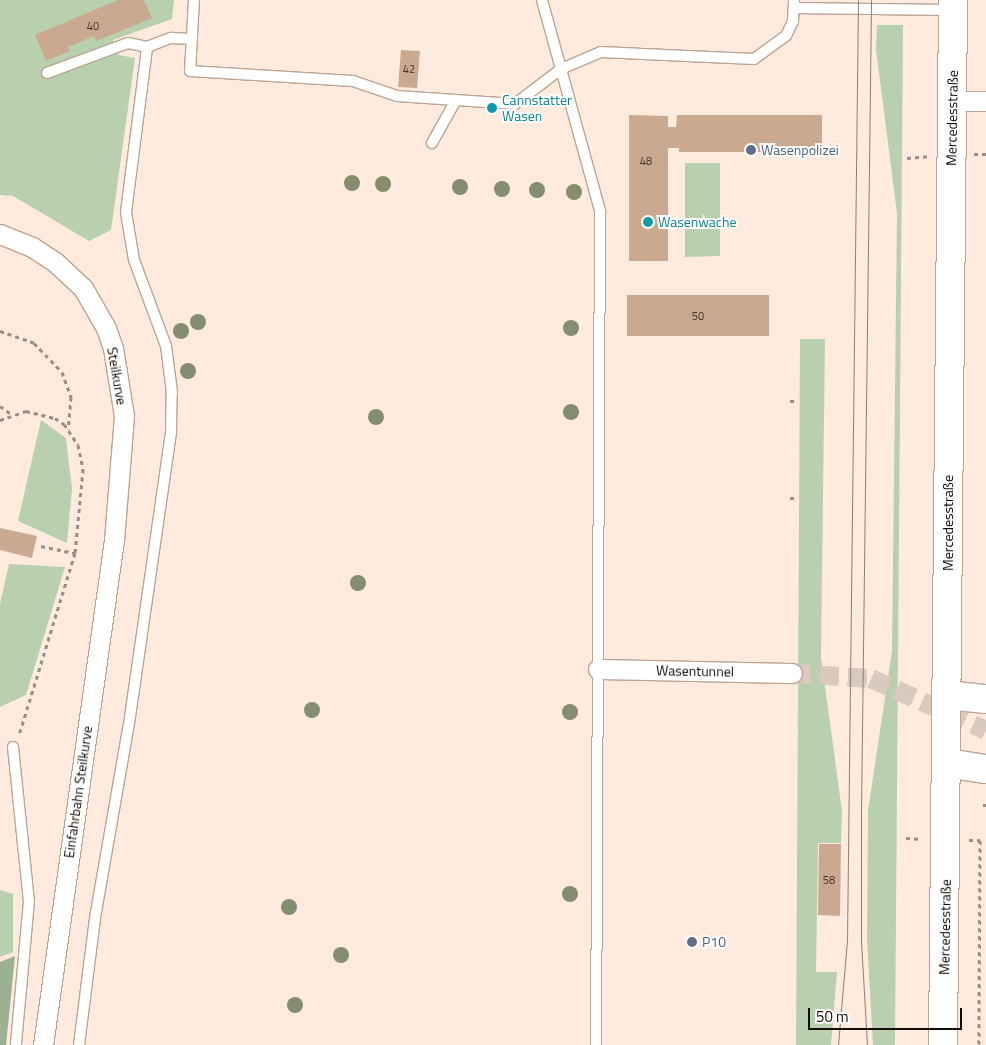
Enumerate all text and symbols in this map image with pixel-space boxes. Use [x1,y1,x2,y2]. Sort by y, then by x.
house number: 40 [87,19,99,33]
house number: 42 [403,62,415,76]
street label: Mercedesstraße [943,70,961,166]
place label: Cannstatter Wasen [502,92,572,124]
marker: Cannstatter Wasen [486,102,498,114]
place label: Wasenpolizei [761,142,839,158]
marker: Wasenpolizei [745,144,757,156]
house number: 48 [640,154,652,168]
place label: Wasenwache [658,214,737,230]
marker: Wasenwache [642,216,654,228]
house number: 50 [692,309,704,323]
street label: Steilkurve [104,346,130,406]
street label: Mercedesstraße [940,475,956,571]
street label: Wasentunnel [656,662,734,680]
street label: Einfahrbahn Steilkurve [60,725,96,859]
house number: 58 [823,873,835,887]
street label: Mercedesstraße [936,879,954,975]
place label: P10 [702,934,726,950]
marker: P10 [686,936,698,948]
scale bar [811,998,965,1030]
text: 50 m [816,1005,849,1028]

